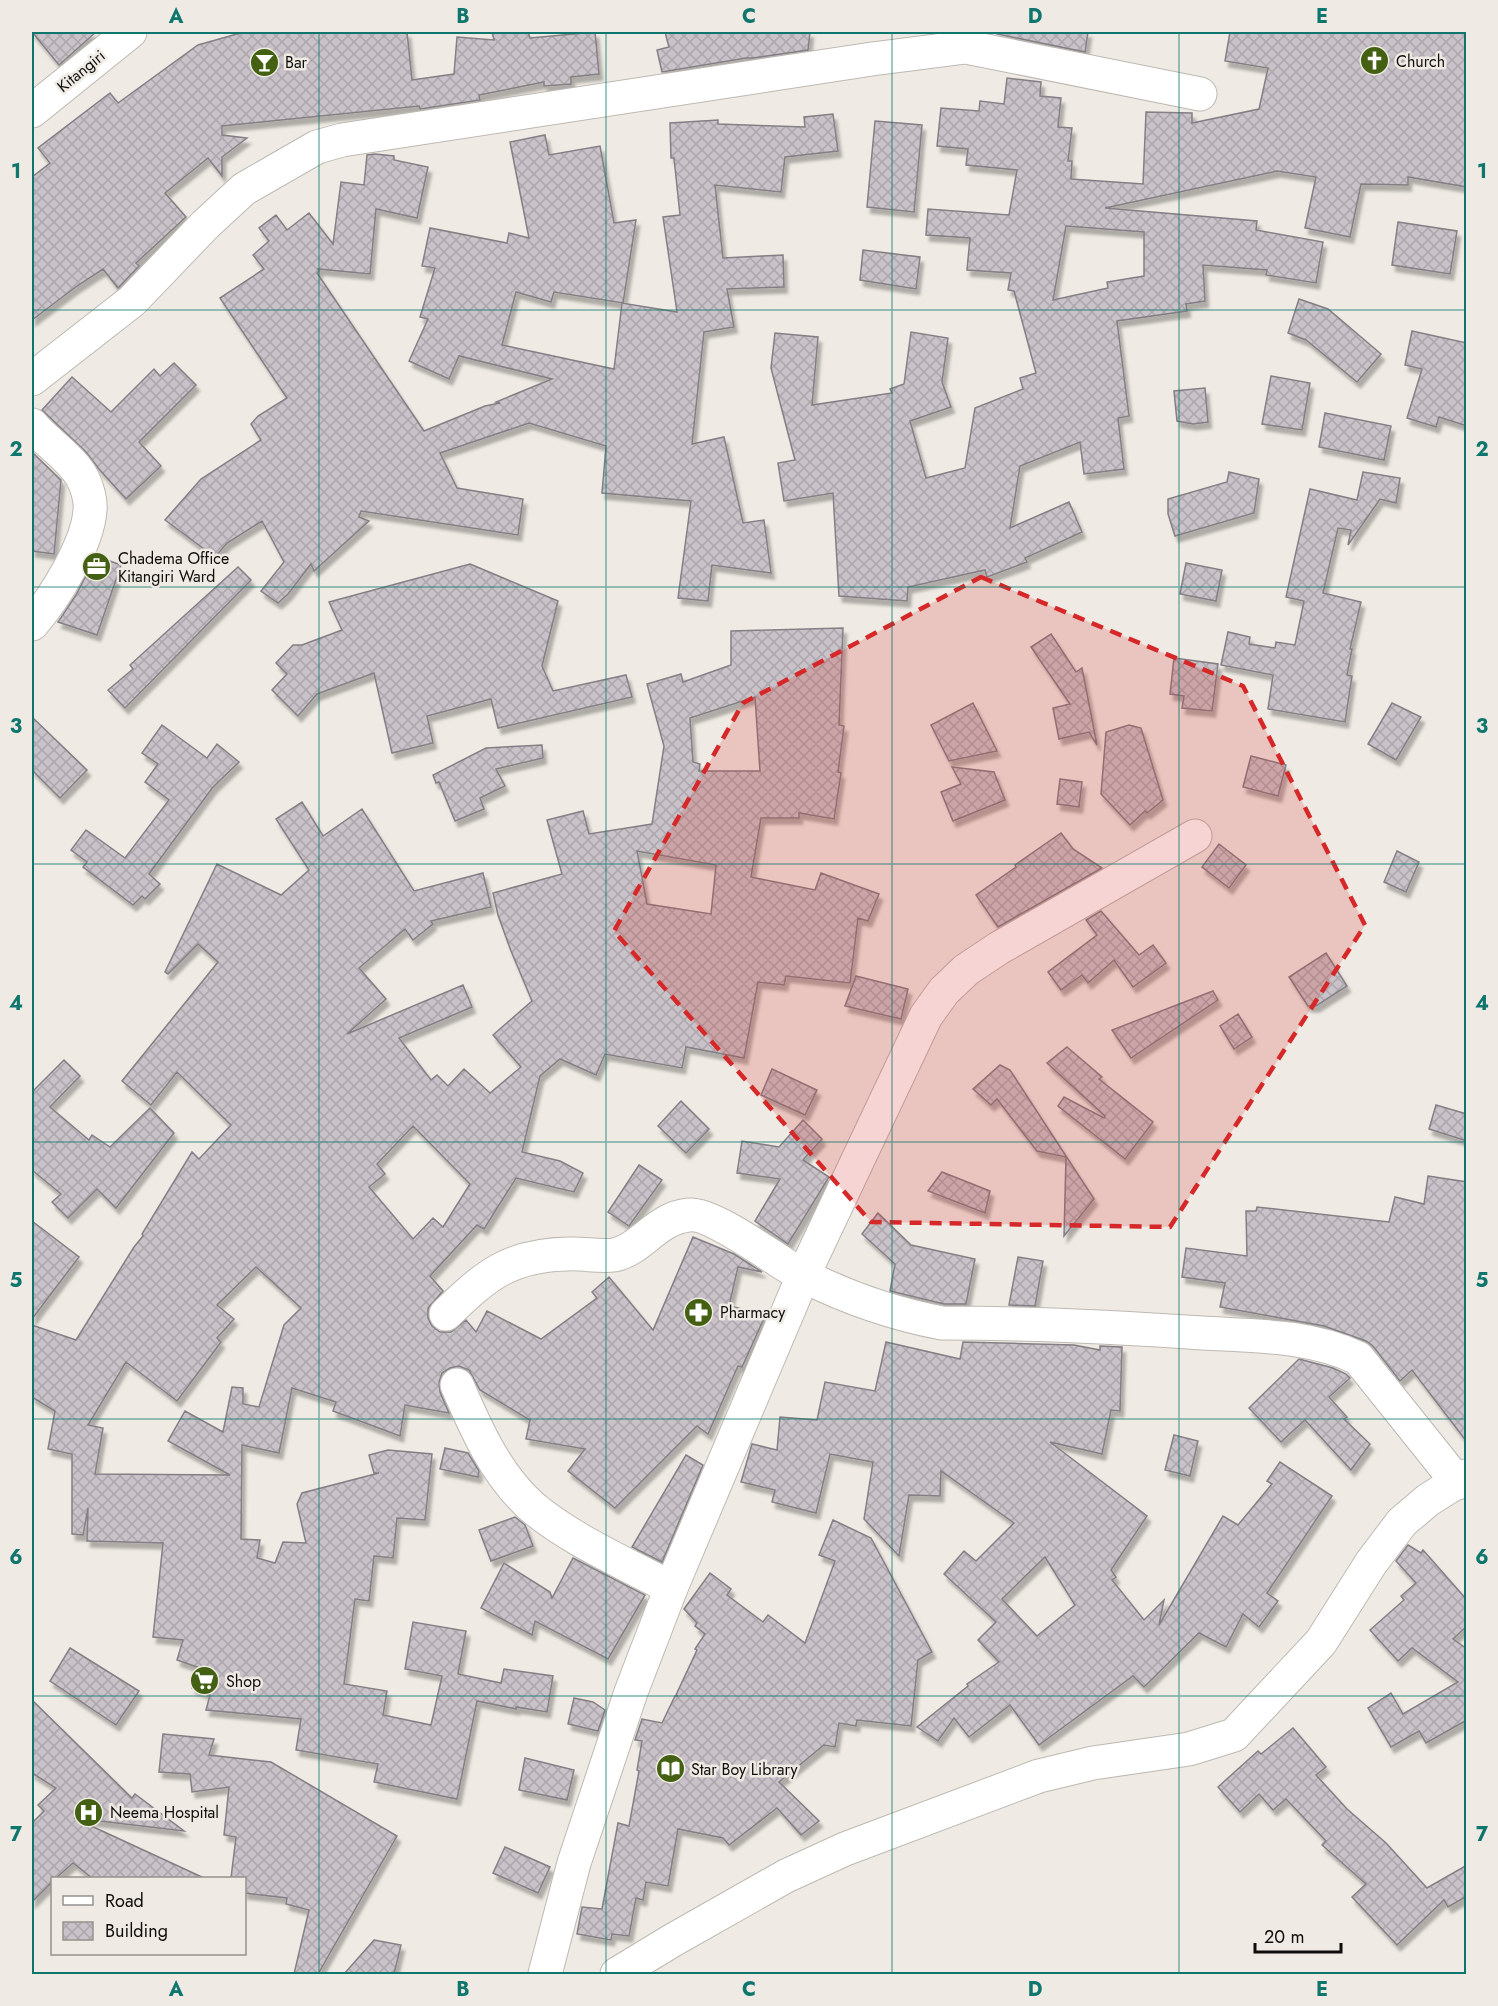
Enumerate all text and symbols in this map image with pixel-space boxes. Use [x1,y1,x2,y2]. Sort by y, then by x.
text: A [168,2,184,31]
text: B [456,2,470,31]
text: C [742,2,756,31]
text: D [1028,2,1042,31]
text: E [1316,2,1328,31]
street label: Kitangiri [52,44,110,98]
church icon: Church [1359,45,1391,77]
bar icon: Bar [248,46,280,78]
place label: Church [1396,50,1445,73]
place label: Bar [285,51,308,74]
text: 1 [11,157,21,186]
text: 1 [1477,157,1487,186]
text: 2 [9,435,23,464]
text: 2 [1475,435,1489,464]
place label: Chadema Office Kitangiri Ward [118,547,229,588]
office icon: Chadema Office Kitangiri Ward [81,551,113,583]
text: 3 [10,712,22,741]
text: 3 [1476,712,1488,741]
text: 4 [9,989,23,1018]
text: 4 [1475,989,1489,1018]
text: 5 [10,1266,23,1295]
text: 5 [1476,1266,1489,1295]
pharmacy icon: Pharmacy [683,1296,715,1328]
place label: Pharmacy [720,1301,786,1324]
text: 6 [9,1543,23,1572]
text: 6 [1475,1543,1489,1572]
supermarket icon: Shop [189,1665,221,1697]
place label: Shop [226,1670,261,1693]
library icon: Star Boy Library [654,1753,686,1785]
place label: Star Boy Library [691,1758,798,1781]
hospital icon: Neema Hospital [73,1796,105,1828]
place label: Neema Hospital [110,1801,219,1824]
text: 7 [10,1820,23,1849]
text: 7 [1476,1820,1489,1849]
legend [51,1877,246,1955]
text: Road [105,1888,144,1914]
scale bar [1255,1916,1340,1954]
text: Building [105,1918,168,1944]
text: 20 m [1264,1924,1304,1950]
text: A [168,1975,184,2004]
text: B [456,1975,470,2004]
text: C [742,1975,756,2004]
text: D [1028,1975,1042,2004]
text: E [1316,1975,1328,2004]

